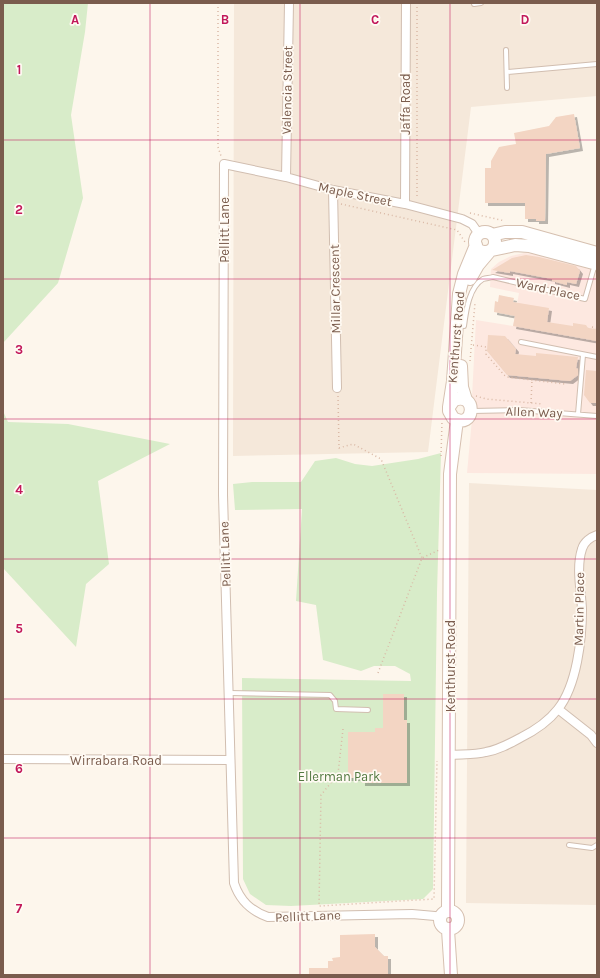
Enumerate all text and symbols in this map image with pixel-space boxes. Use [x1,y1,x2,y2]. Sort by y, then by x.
text: A [71,12,79,27]
text: B [221,12,229,27]
text: C [371,12,379,27]
text: D [521,12,530,27]
street label: Valencia Street [279,45,295,134]
text: 1 [17,62,21,77]
street label: Jaffa Road [398,73,413,135]
street label: Maple Street [317,179,393,209]
street label: Pellitt Lane [217,197,232,263]
text: 2 [15,202,23,217]
street label: Millar Crescent [327,244,343,334]
street label: Ward Place [515,275,582,303]
street label: Kenthurst Road [444,290,468,384]
text: 3 [15,342,23,357]
street label: Allen Way [505,404,563,420]
text: 4 [15,482,23,497]
street label: Pellitt Lane [216,521,234,587]
street label: Martin Place [571,572,587,646]
street label: Kenthurst Road [443,620,458,712]
text: 5 [15,621,23,636]
street label: Wirrabara Road [70,753,162,768]
text: 6 [15,761,23,776]
park label: Ellerman Park [298,769,380,784]
text: 7 [16,901,23,916]
street label: Pellitt Lane [275,907,341,925]

